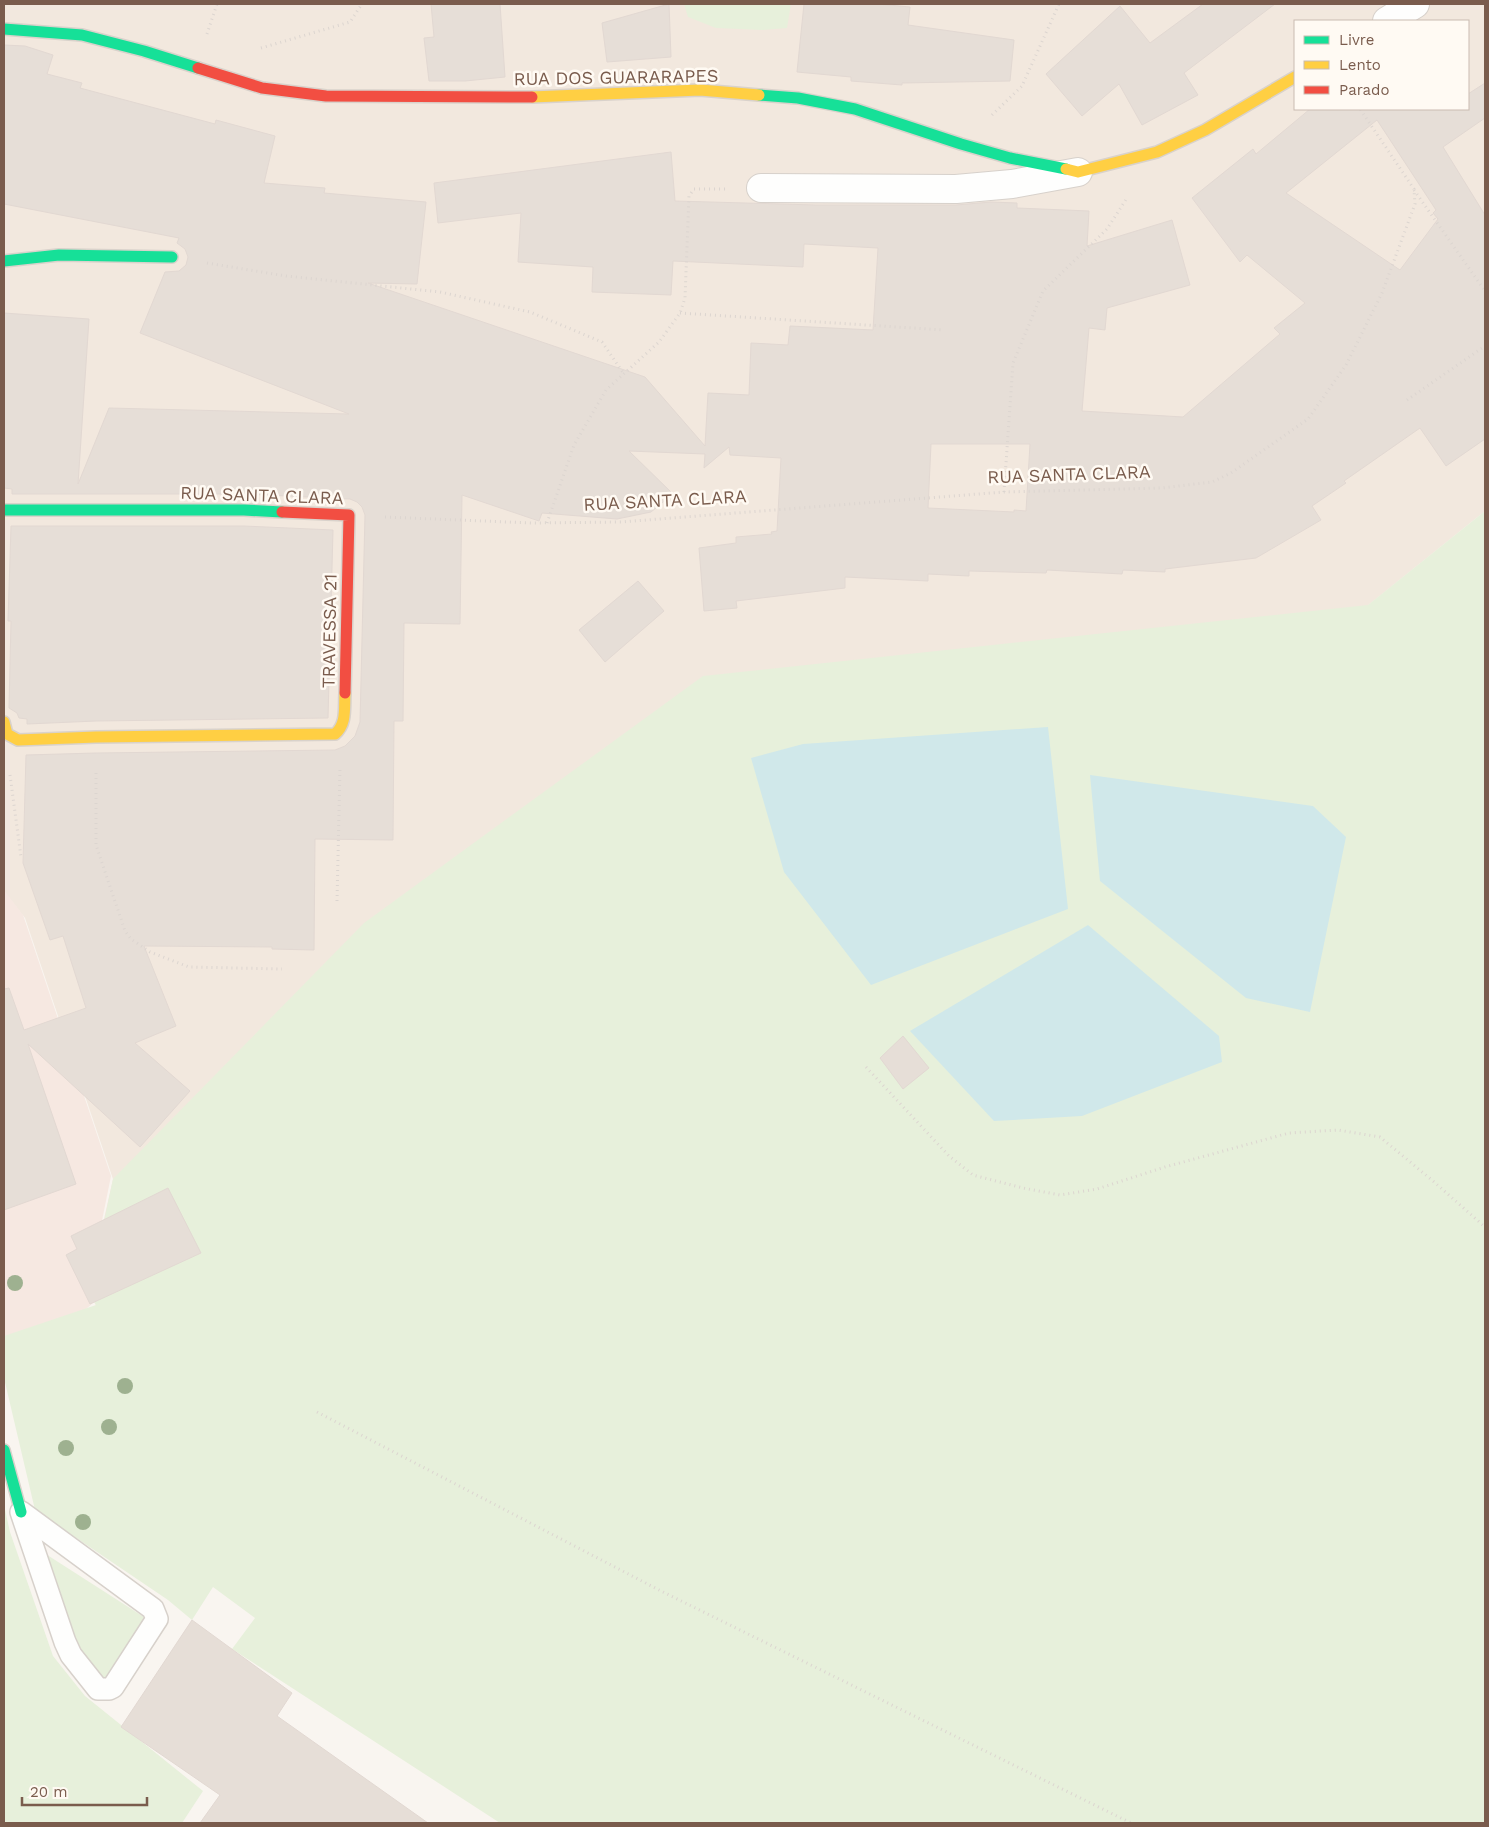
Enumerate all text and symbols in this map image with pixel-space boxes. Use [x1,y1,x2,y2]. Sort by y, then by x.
legend [1294,20,1469,110]
text: Livre [1339,31,1374,49]
text: Lento [1339,56,1381,74]
street label: RUA DOS GUARARAPES [513,65,719,89]
text: Parado [1339,81,1389,99]
street label: RUA SANTA CLARA [987,461,1151,487]
street label: RUA SANTA CLARA [180,482,344,508]
street label: RUA SANTA CLARA [583,485,747,515]
street label: TRAVESSA 21 [318,574,340,688]
scale bar [22,1774,148,1806]
text: 20 m [30,1783,68,1801]

